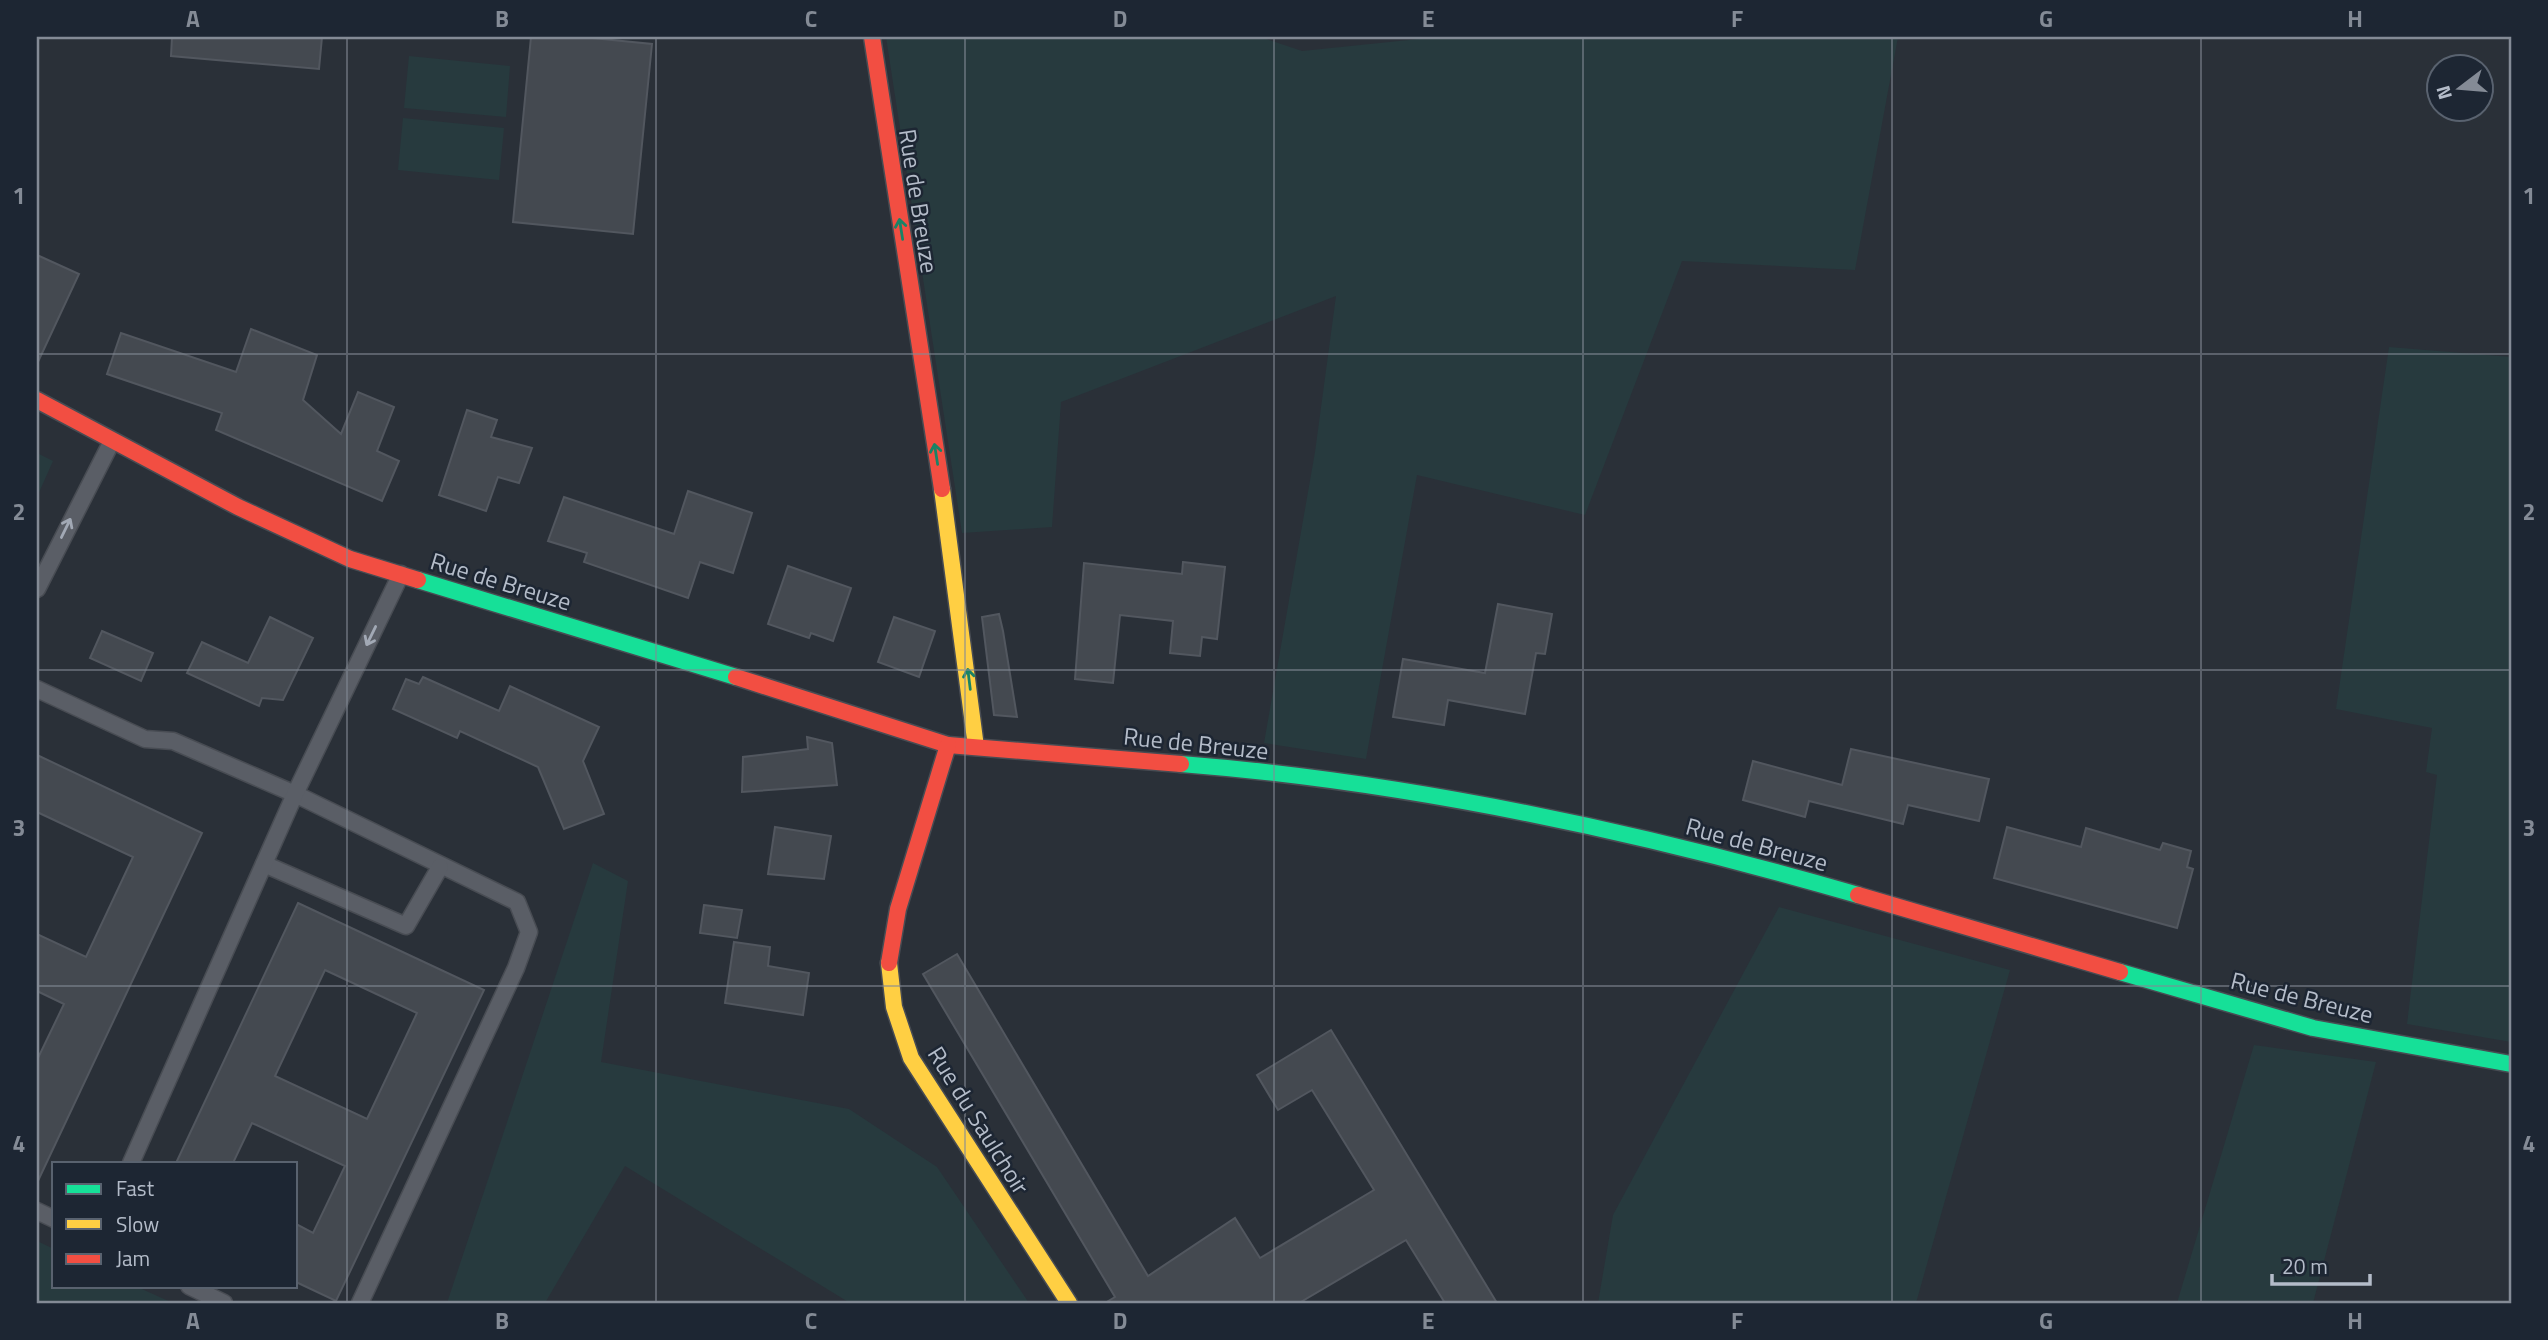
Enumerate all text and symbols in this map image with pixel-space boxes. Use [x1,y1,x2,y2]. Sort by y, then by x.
text: A [186,1,200,36]
text: B [495,1,509,36]
text: C [805,1,817,36]
text: D [1113,1,1127,36]
text: E [1422,1,1434,36]
text: F [1731,1,1743,36]
text: G [2039,1,2053,36]
text: H [2347,1,2363,36]
north arrow [2426,52,2496,122]
text: N [2427,82,2459,103]
street label: Rue de Breuze [890,126,948,276]
text: 1 [13,178,25,213]
text: 1 [2523,178,2535,213]
one-way arrow [894,218,907,241]
one-way arrow [929,443,942,466]
text: 2 [13,494,25,529]
text: 2 [2523,494,2535,529]
one-way arrow [60,518,73,539]
street label: Rue de Breuze [426,542,576,620]
one-way arrow [363,625,377,646]
one-way arrow [962,668,975,691]
street label: Rue de Breuze [1122,717,1270,769]
street label: Rue de Breuze [1682,808,1832,880]
text: 3 [13,810,25,845]
text: 3 [2523,810,2535,845]
street label: Rue de Breuze [2227,962,2377,1032]
street label: Rue du Saulchoir [919,1039,1039,1201]
text: 4 [13,1126,25,1161]
text: 4 [2523,1126,2535,1161]
legend [52,1162,298,1288]
text: Fast [116,1172,155,1204]
text: Slow [116,1208,159,1240]
text: Jam [116,1242,150,1274]
scale bar [2272,1242,2370,1286]
text: 20 m [2282,1250,2328,1282]
text: A [186,1303,200,1338]
text: B [495,1303,509,1338]
text: C [805,1303,817,1338]
text: D [1113,1303,1127,1338]
text: E [1422,1303,1434,1338]
text: F [1731,1303,1743,1338]
text: G [2039,1303,2053,1338]
text: H [2347,1303,2363,1338]

